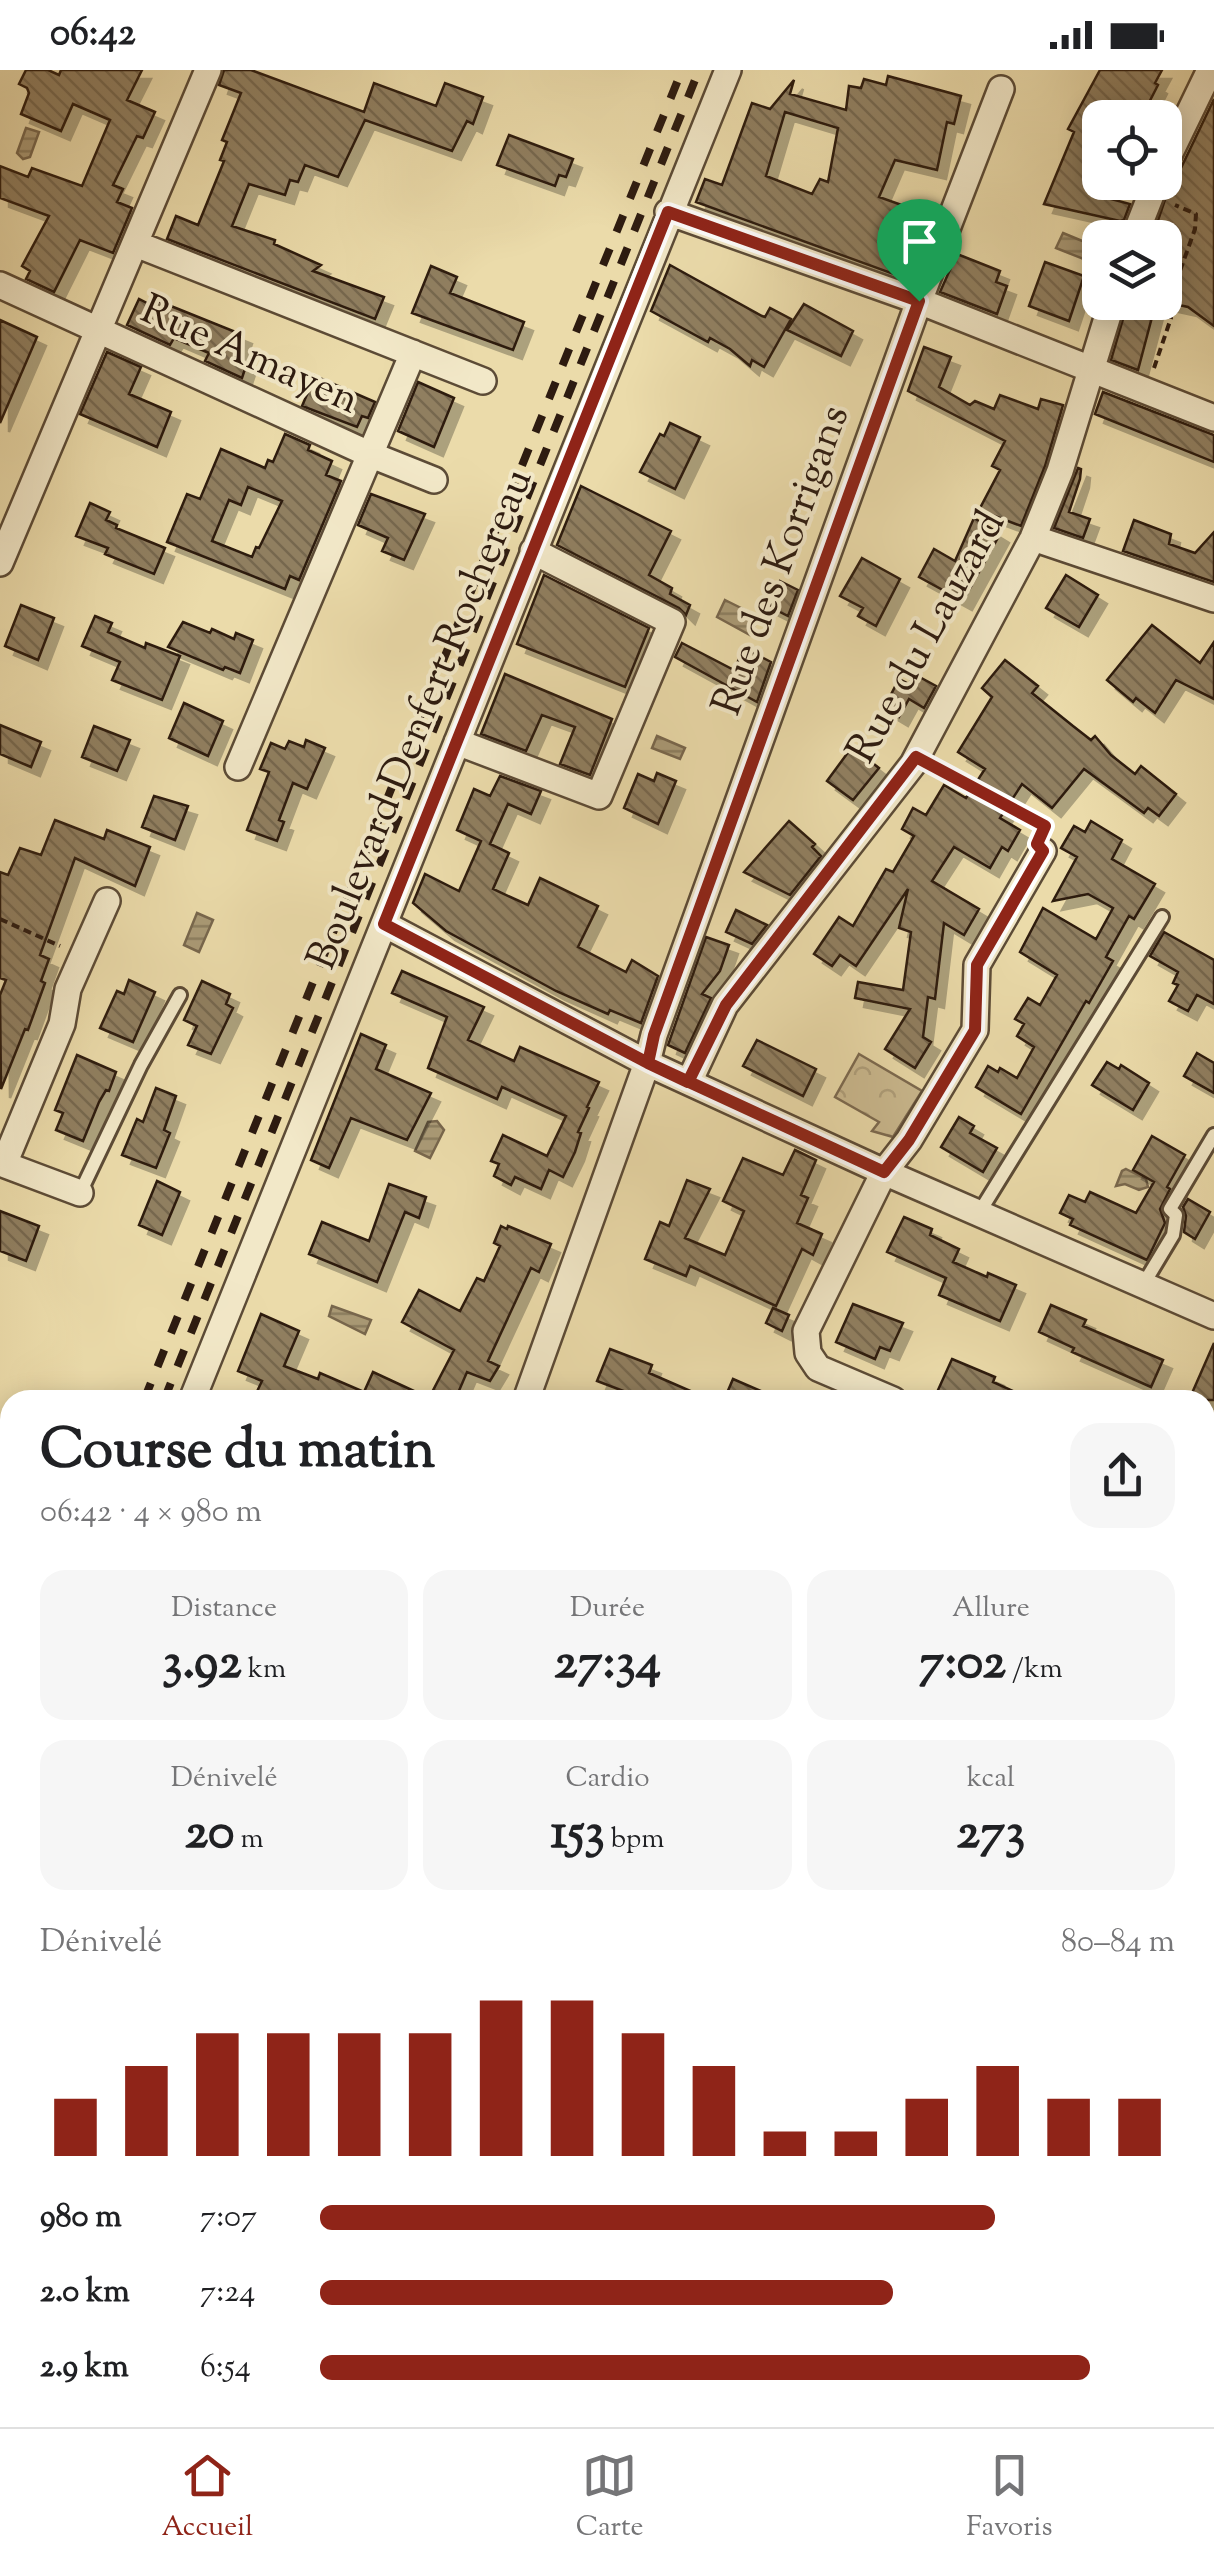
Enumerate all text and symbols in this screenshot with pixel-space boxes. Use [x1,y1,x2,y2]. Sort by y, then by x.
text: 06:42 [50,8,135,62]
map controls [1082,100,1182,320]
button: locate [1082,100,1182,200]
pin [877,199,962,302]
icon: arrive [892,214,947,269]
button: layers [1082,220,1182,320]
street label: Rue Amayen [130,282,368,432]
street label: Rue des Korrigans [699,398,867,724]
street label: Boulevard Denfert Rochereau [294,460,550,980]
street label: Rue du Lauzard [834,501,1022,775]
text: Course du matin [40,1413,435,1492]
button: share [1070,1423,1175,1528]
text: 06:42 · 4 × 980 m [40,1490,262,1536]
text: Distance [171,1589,277,1629]
text: Durée [570,1589,645,1629]
text: Allure [952,1589,1030,1629]
text: 3.92 [162,1629,242,1701]
text: 27:34 [554,1629,661,1701]
text: 7:02 [919,1629,1006,1701]
text: km [242,1650,286,1690]
text: /km [1006,1650,1063,1690]
text: Dénivelé [171,1759,278,1799]
text: Cardio [565,1759,650,1799]
text: kcal [967,1759,1015,1799]
text: 20 [185,1799,235,1871]
text: 153 [550,1799,605,1871]
text: 273 [957,1799,1025,1871]
text: m [235,1820,264,1860]
text: bpm [605,1820,665,1860]
text: Dénivelé [40,1920,162,1966]
text: 80–84 m [1061,1920,1175,1966]
text: 980 m [40,2195,122,2241]
text: 7:07 [200,2195,257,2241]
text: 2.0 km [40,2270,130,2316]
text: 7:24 [200,2270,255,2316]
text: 2.9 km [40,2345,129,2391]
text: 6:54 [200,2345,251,2391]
tab: Accueil [161,2448,253,2548]
tab: Carte [576,2448,644,2548]
tab: Favoris [966,2448,1053,2548]

